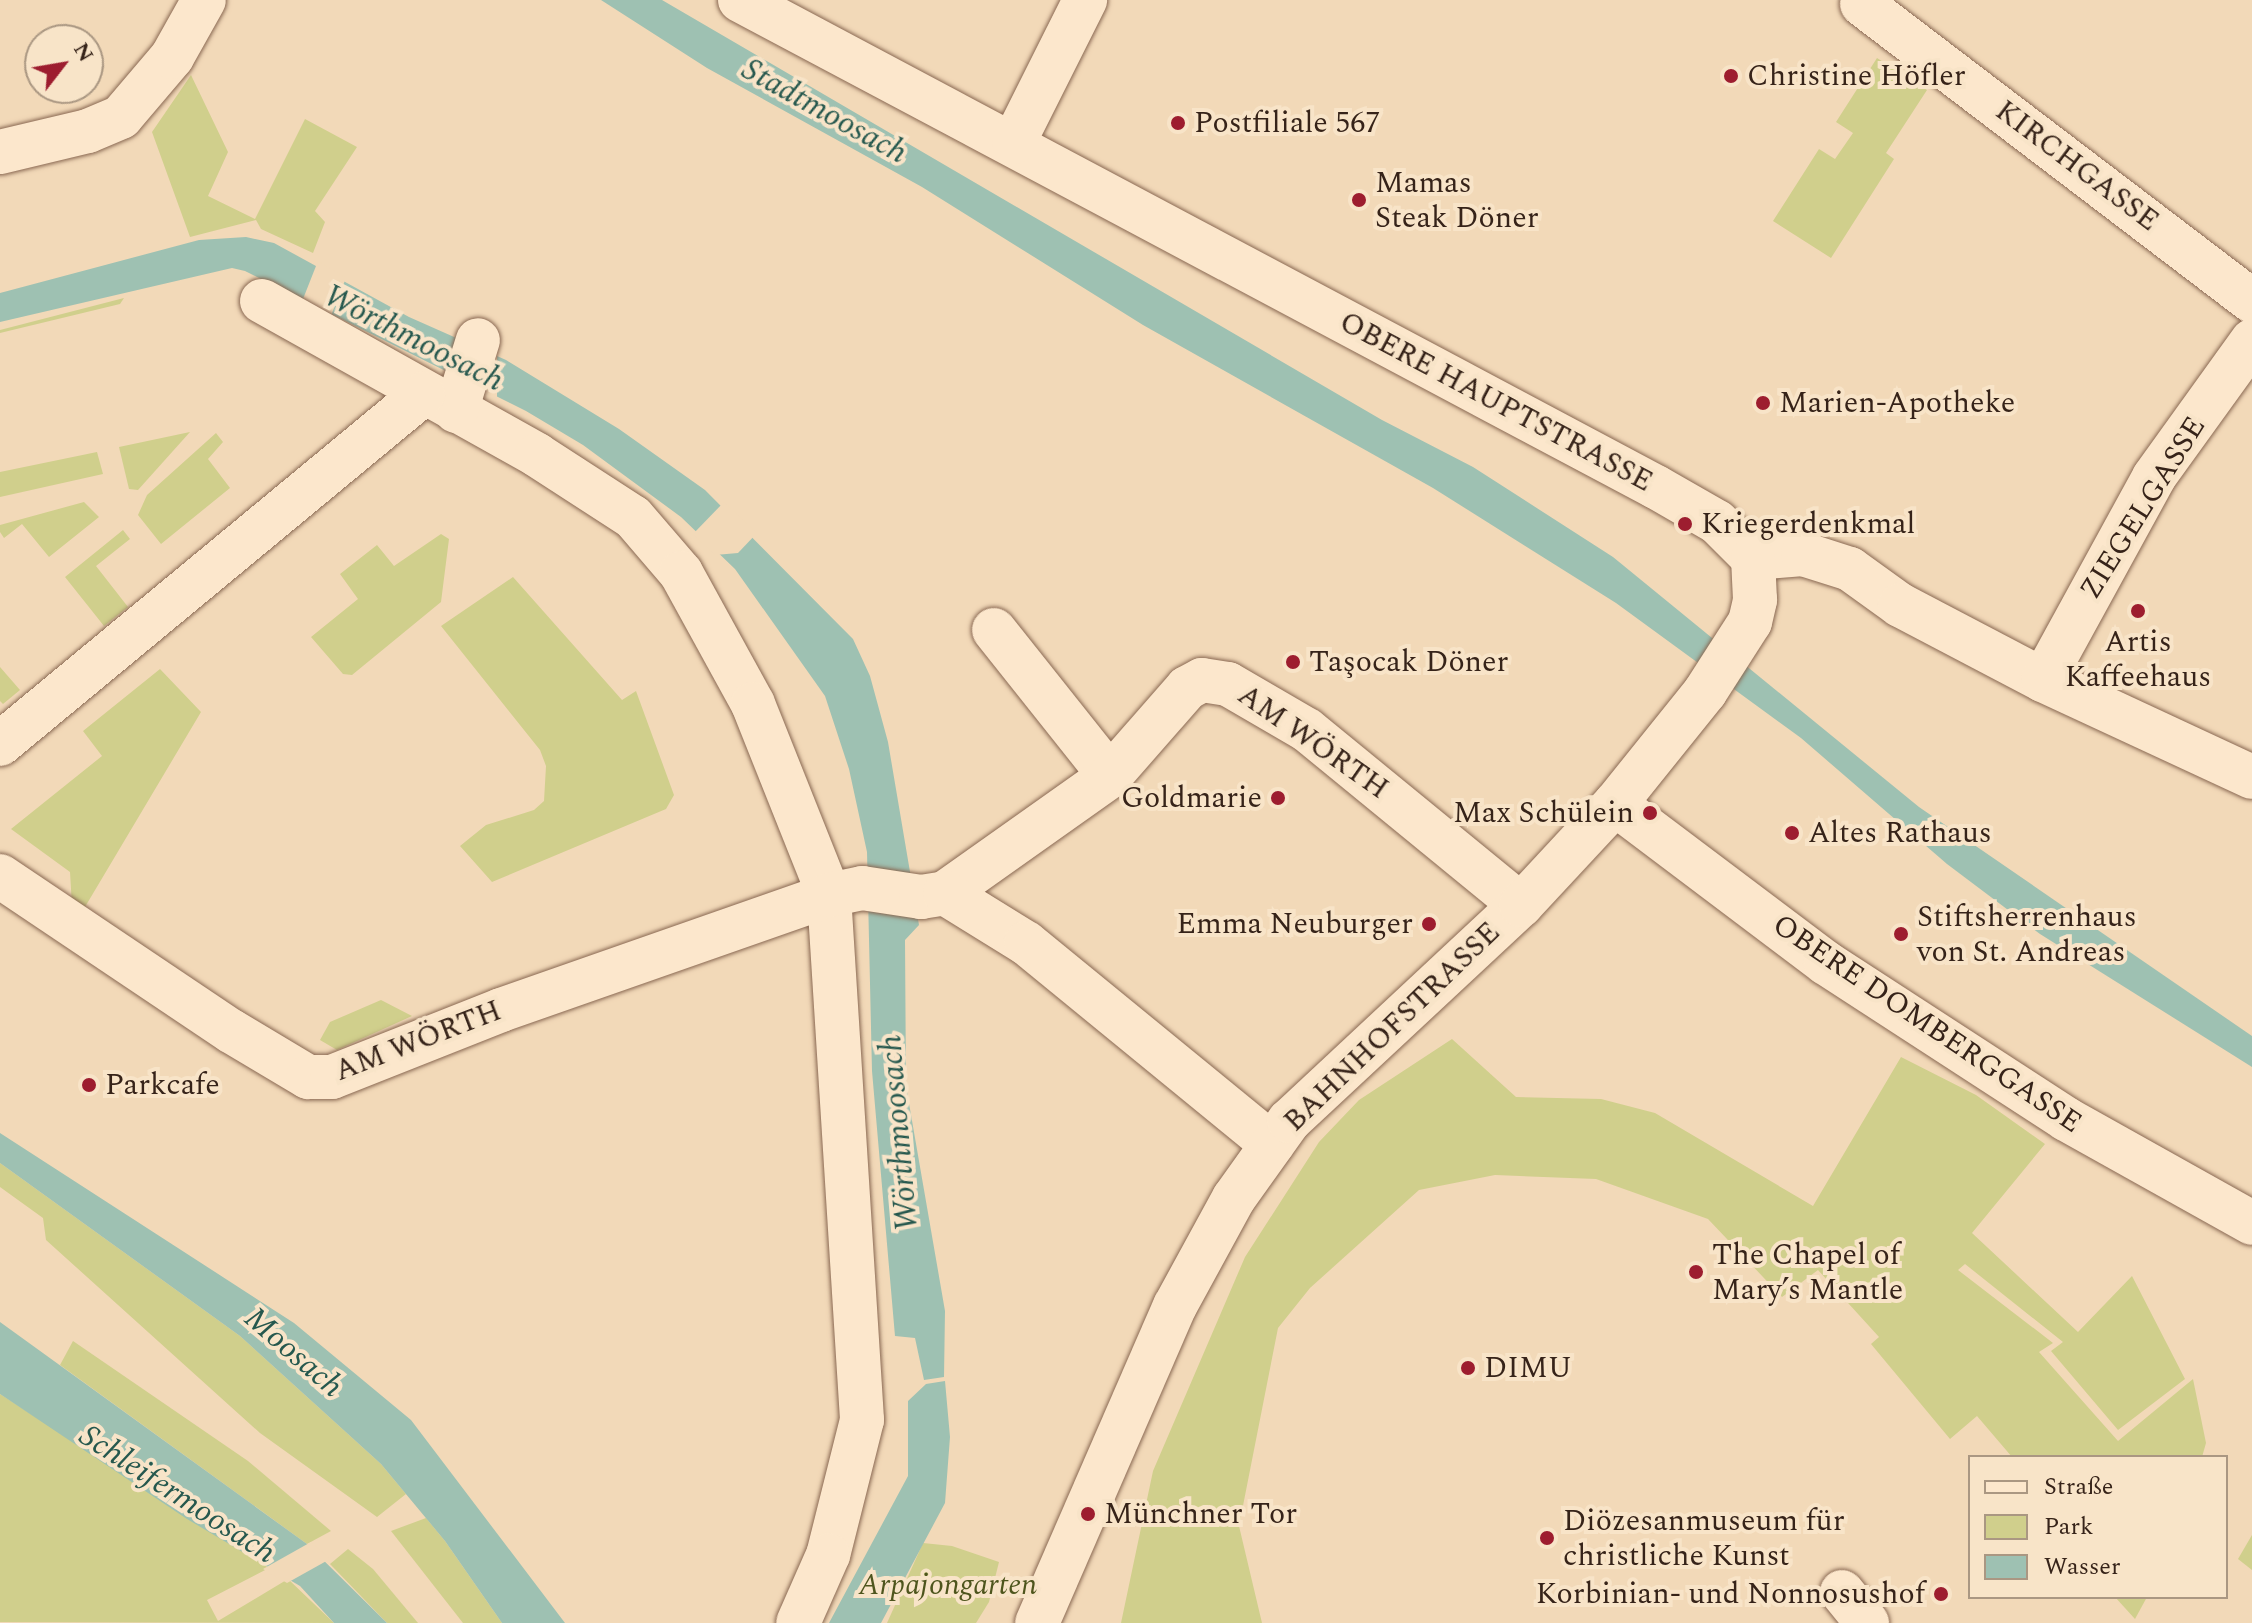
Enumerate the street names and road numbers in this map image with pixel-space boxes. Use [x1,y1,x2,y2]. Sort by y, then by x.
street label: KIRCHGASSE [1988,93,2166,239]
street label: OBERE HAUPTSTRASSE [1333,304,1659,500]
street label: ZIEGELGASSE [2072,410,2214,606]
street label: AM WÖRTH [1231,677,1395,807]
street label: OBERE DOMBERGGASSE [1766,907,2088,1141]
street label: BAHNHOFSTRASSE [1276,915,1508,1139]
street label: AM WÖRTH [329,993,507,1089]

